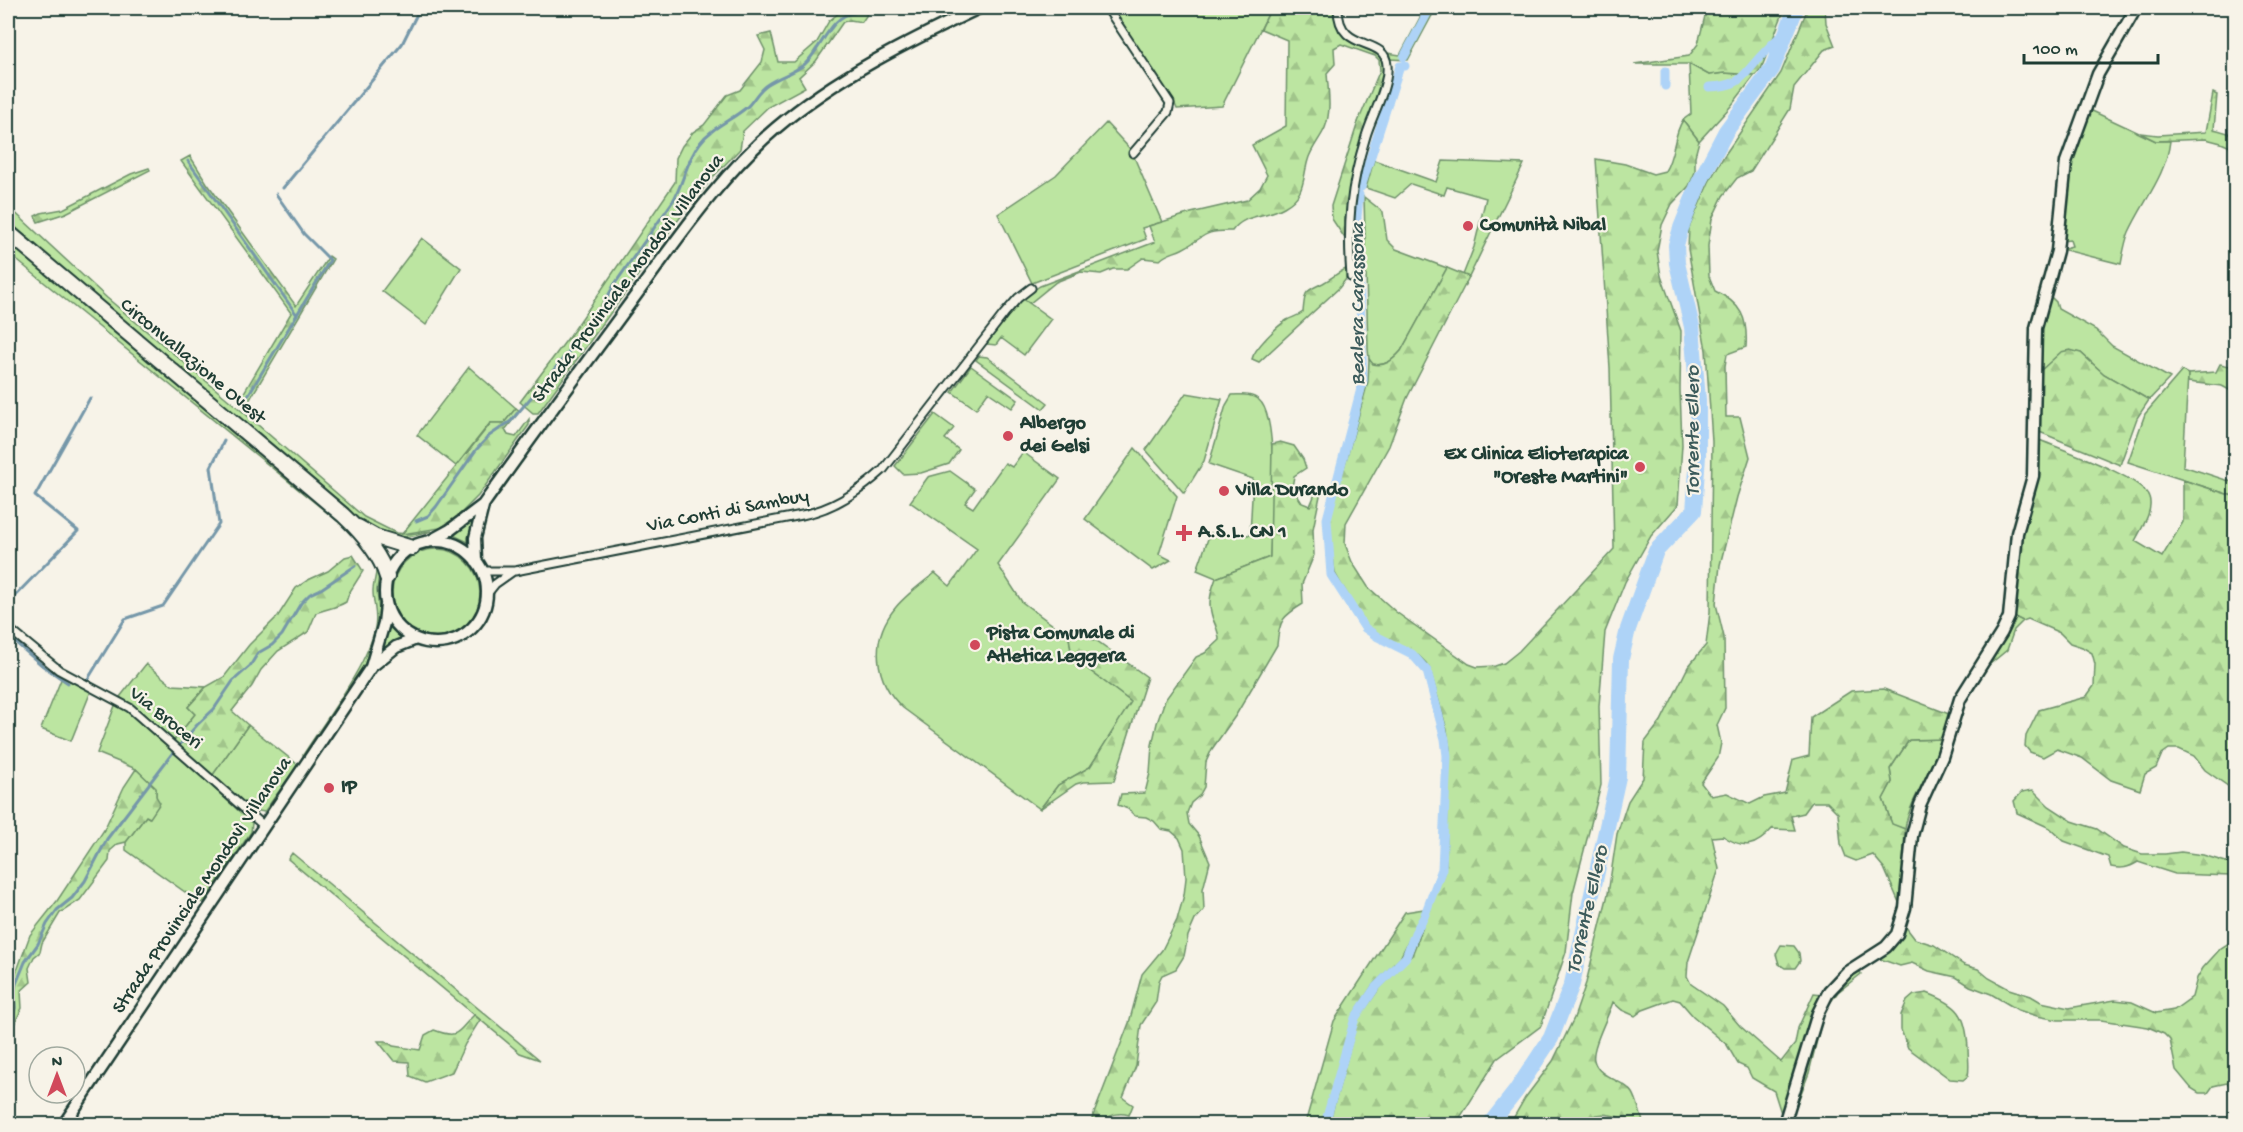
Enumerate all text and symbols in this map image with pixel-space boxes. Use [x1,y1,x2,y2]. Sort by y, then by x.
scale bar [2024,27,2158,65]
text: 100 m [2032,40,2078,61]
street label: Strada Provinciale Mondovì Villanova [528,150,730,408]
place label: Comunità Nibal [1479,215,1607,238]
marker: Comunità Nibal [1461,219,1475,233]
water label: Bealera Carassona [1347,221,1372,385]
street label: Circonvallazione Ovest [114,294,271,431]
water label: Torrente Ellero [1682,365,1707,496]
place label: Albergo dei Gelsi [1019,413,1090,459]
marker: Albergo dei Gelsi [1001,429,1015,443]
place label: Ex Clinica Elioterapica "Oreste Martini" [1444,444,1629,490]
marker: Ex Clinica Elioterapica "Oreste Martini" [1633,460,1647,474]
place label: Villa Durando [1235,480,1349,503]
marker: Villa Durando [1217,484,1231,498]
street label: Via Conti di Sambuy [644,485,811,539]
place label: A.S.L. CN 1 [1197,522,1287,545]
marker: A.S.L. CN 1 [1175,524,1193,542]
place label: Pista Comunale di Atletica Leggera [986,623,1135,669]
marker: Pista Comunale di Atletica Leggera [968,638,982,652]
street label: Via Broceri [123,682,206,755]
street label: Strada Provinciale Mondovì Villanova [108,752,298,1019]
place label: IP [341,777,358,800]
marker: IP [322,781,336,795]
water label: Torrente Ellero [1562,843,1616,976]
north arrow [27,1045,87,1105]
text: N [52,1054,63,1073]

